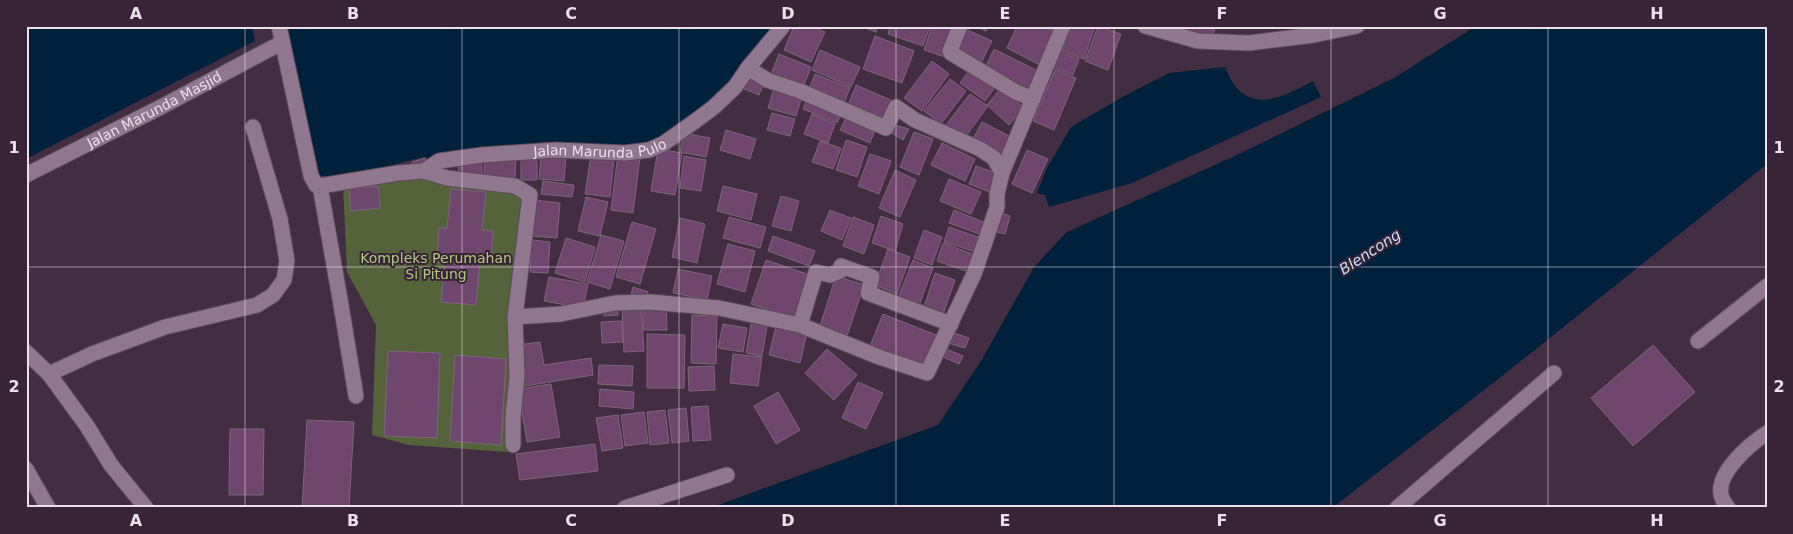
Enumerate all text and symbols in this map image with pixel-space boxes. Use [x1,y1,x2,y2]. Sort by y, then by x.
text: A [130,4,143,23]
text: B [347,4,359,23]
text: C [565,4,577,23]
text: D [781,4,795,23]
text: E [1000,4,1010,23]
text: F [1217,4,1227,23]
text: G [1433,4,1447,23]
text: H [1650,4,1664,23]
street label: Jalan Marunda Masjid [83,68,224,151]
street label: Jalan Marunda Pulo [532,135,669,161]
text: 1 [8,138,20,157]
text: 1 [1773,138,1785,157]
water label: Blencong [1336,225,1404,279]
park label: Kompleks Perumahan Si Pitung [360,250,512,282]
text: 2 [8,377,20,396]
text: 2 [1773,377,1785,396]
text: A [130,511,143,530]
text: B [347,511,359,530]
text: C [565,511,577,530]
text: D [781,511,795,530]
text: E [1000,511,1010,530]
text: F [1217,511,1227,530]
text: G [1433,511,1447,530]
text: H [1650,511,1664,530]

